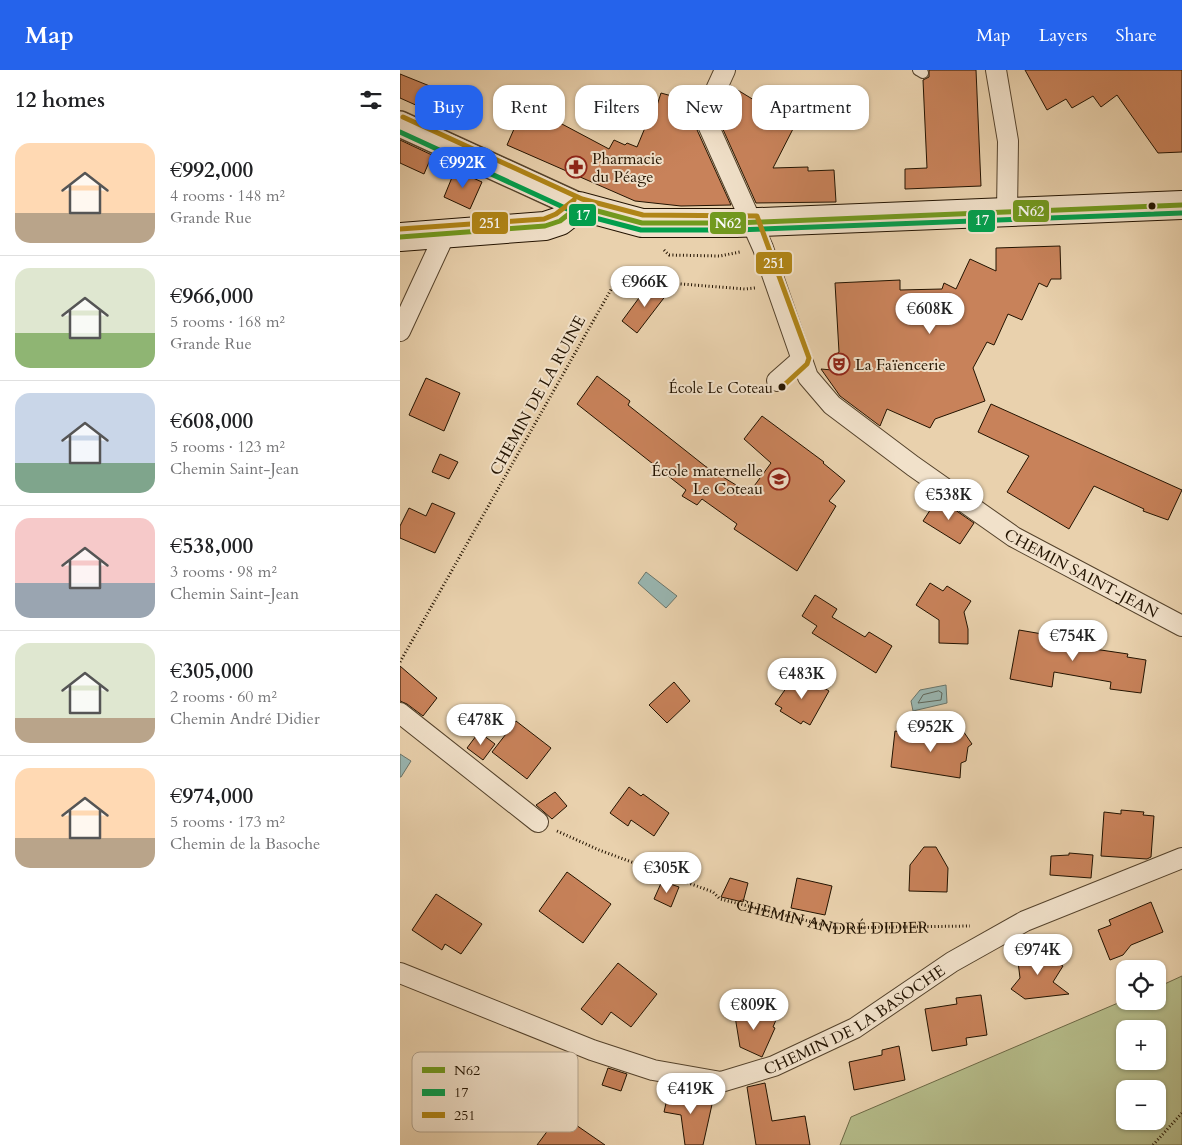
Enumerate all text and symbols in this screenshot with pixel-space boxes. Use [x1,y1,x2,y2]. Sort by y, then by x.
text: Map [25,19,74,52]
text: Map [976,23,1011,48]
text: Layers [1039,23,1088,48]
text: Share [1116,23,1157,48]
chip: Buy [415,85,483,130]
chip: Rent [493,85,565,130]
chip: Filters [575,85,658,130]
chip: New [668,85,742,130]
chip: Apartment [752,85,869,130]
text: 12 homes [15,86,105,115]
icon: filters [357,86,385,114]
pin: €992K [428,146,498,189]
place label: Pharmacie du Péage [592,148,663,188]
text: €992K [439,152,487,174]
pharmacy icon: Pharmacie du Péage [564,155,588,179]
text: €992,000 [170,156,253,185]
icon: home [55,163,115,223]
text: 4 rooms · 148 m² [170,185,285,207]
line badge: N62 [1012,199,1050,223]
unlabelled marker [1147,201,1157,211]
text: N62 [1018,202,1044,221]
line badge: 17 [568,203,597,227]
text: 17 [576,206,590,225]
text: Grande Rue [170,207,252,229]
line badge: 17 [967,209,996,233]
line badge: 251 [471,211,509,235]
line badge: N62 [709,211,747,235]
text: 17 [975,211,989,230]
text: 251 [479,214,501,233]
text: N62 [715,214,741,233]
line badge: 251 [755,251,793,275]
text: 251 [763,254,785,273]
pin: €966K [610,266,680,308]
text: €966K [621,271,669,293]
text: €966,000 [170,282,253,311]
icon: home [55,288,115,348]
pin: €608K [895,292,965,335]
text: €608K [906,298,954,320]
text: 5 rooms · 168 m² [170,311,285,333]
street label: CHEMIN DE LA RUINE [485,311,591,479]
text: Grande Rue [170,333,252,355]
theatre icon: La Faïencerie [827,352,851,376]
place label: La Faïencerie [855,354,946,376]
place label: École Le Coteau [668,378,773,398]
marker: École Le Coteau [777,382,787,392]
text: €608,000 [170,407,253,436]
icon: home [55,413,115,473]
text: 5 rooms · 123 m² [170,436,285,458]
text: Chemin Saint-Jean [170,458,299,480]
place label: École maternelle Le Coteau [651,460,763,500]
school or university icon: École maternelle Le Coteau [767,467,791,491]
pin: €538K [914,478,984,521]
text: €538K [925,484,973,506]
street label: CHEMIN SAINT-JEAN [999,523,1162,624]
text: €538,000 [170,532,253,561]
icon: home [55,538,115,598]
text: 3 rooms · 98 m² [170,561,277,583]
text: Chemin Saint-Jean [170,583,299,605]
pin: €754K [1038,620,1108,662]
text: €754K [1049,625,1097,647]
text: €305,000 [170,657,253,686]
pin: €483K [767,658,837,700]
icon: home [55,663,115,723]
text: €483K [778,663,826,685]
text: 2 rooms · 60 m² [170,686,277,708]
pin: €478K [446,704,516,746]
text: Chemin André Didier [170,708,320,730]
text: €478K [457,709,505,731]
pin: €952K [896,710,966,753]
text: €952K [907,716,955,738]
text: €974,000 [170,782,253,811]
icon: home [55,788,115,848]
text: 5 rooms · 173 m² [170,811,285,833]
text: Chemin de la Basoche [170,833,320,855]
pin: €305K [632,852,702,894]
text: €305K [643,857,691,879]
street label: CHEMIN ANDRÉ DIDIER [733,893,929,940]
pin: €974K [1003,934,1073,976]
text: €974K [1014,939,1062,961]
street label: CHEMIN DE LA BASOCHE [761,960,950,1081]
map controls [1116,960,1166,1130]
button: locate [1116,960,1166,1010]
pin: €809K [719,988,789,1031]
text: €809K [730,994,778,1016]
button: + [1116,1020,1166,1070]
legend [412,1052,578,1132]
text: N62 [454,1061,480,1080]
pin: €419K [656,1072,726,1115]
text: €419K [667,1078,715,1100]
button: − [1116,1080,1166,1130]
text: 17 [454,1083,468,1102]
text: 251 [454,1106,476,1125]

